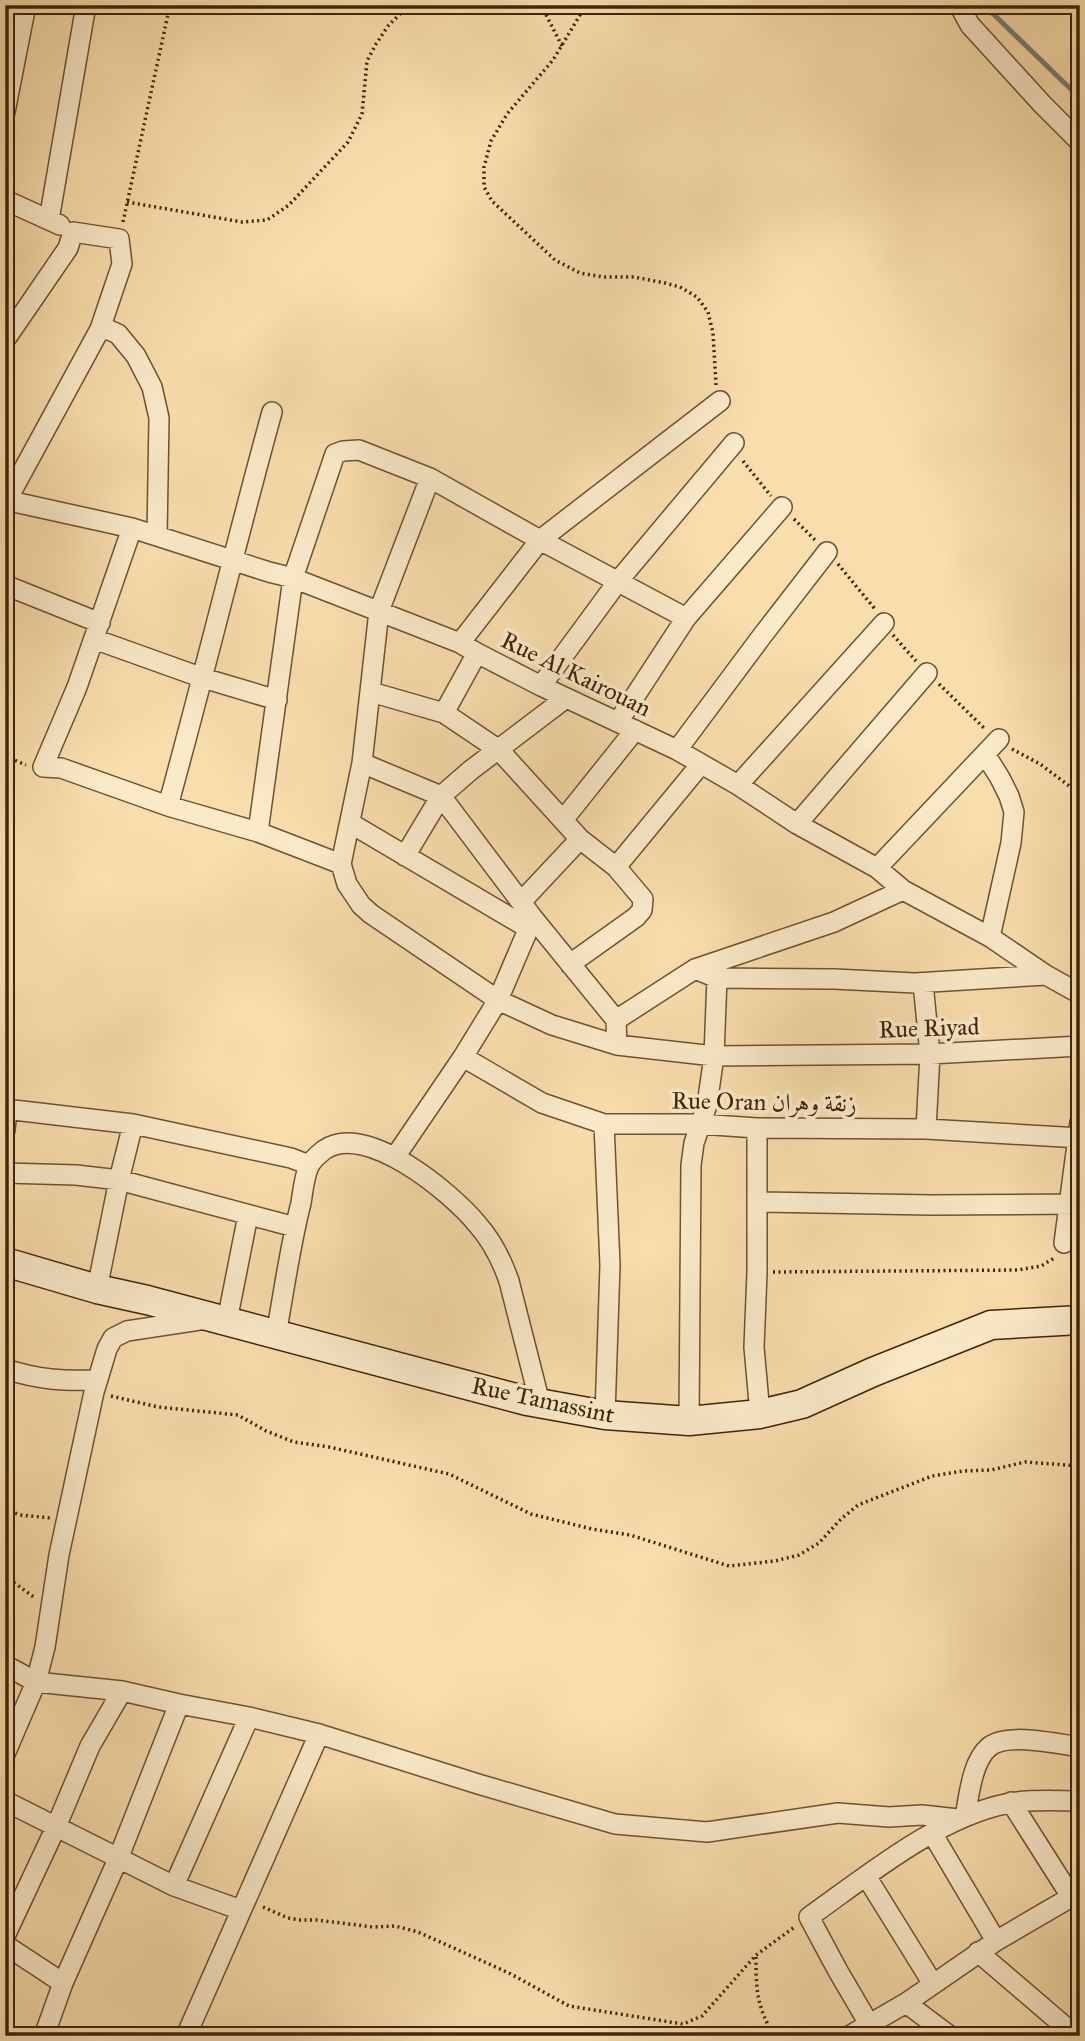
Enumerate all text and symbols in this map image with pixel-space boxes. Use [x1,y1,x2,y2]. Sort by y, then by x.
street label: Rue Al Kairouan [496,625,656,723]
street label: Rue Riyad [878,1011,980,1045]
street label: Rue Oran زنقة وهران [671,1085,857,1119]
street label: Rue Tamassint [469,1370,618,1430]

